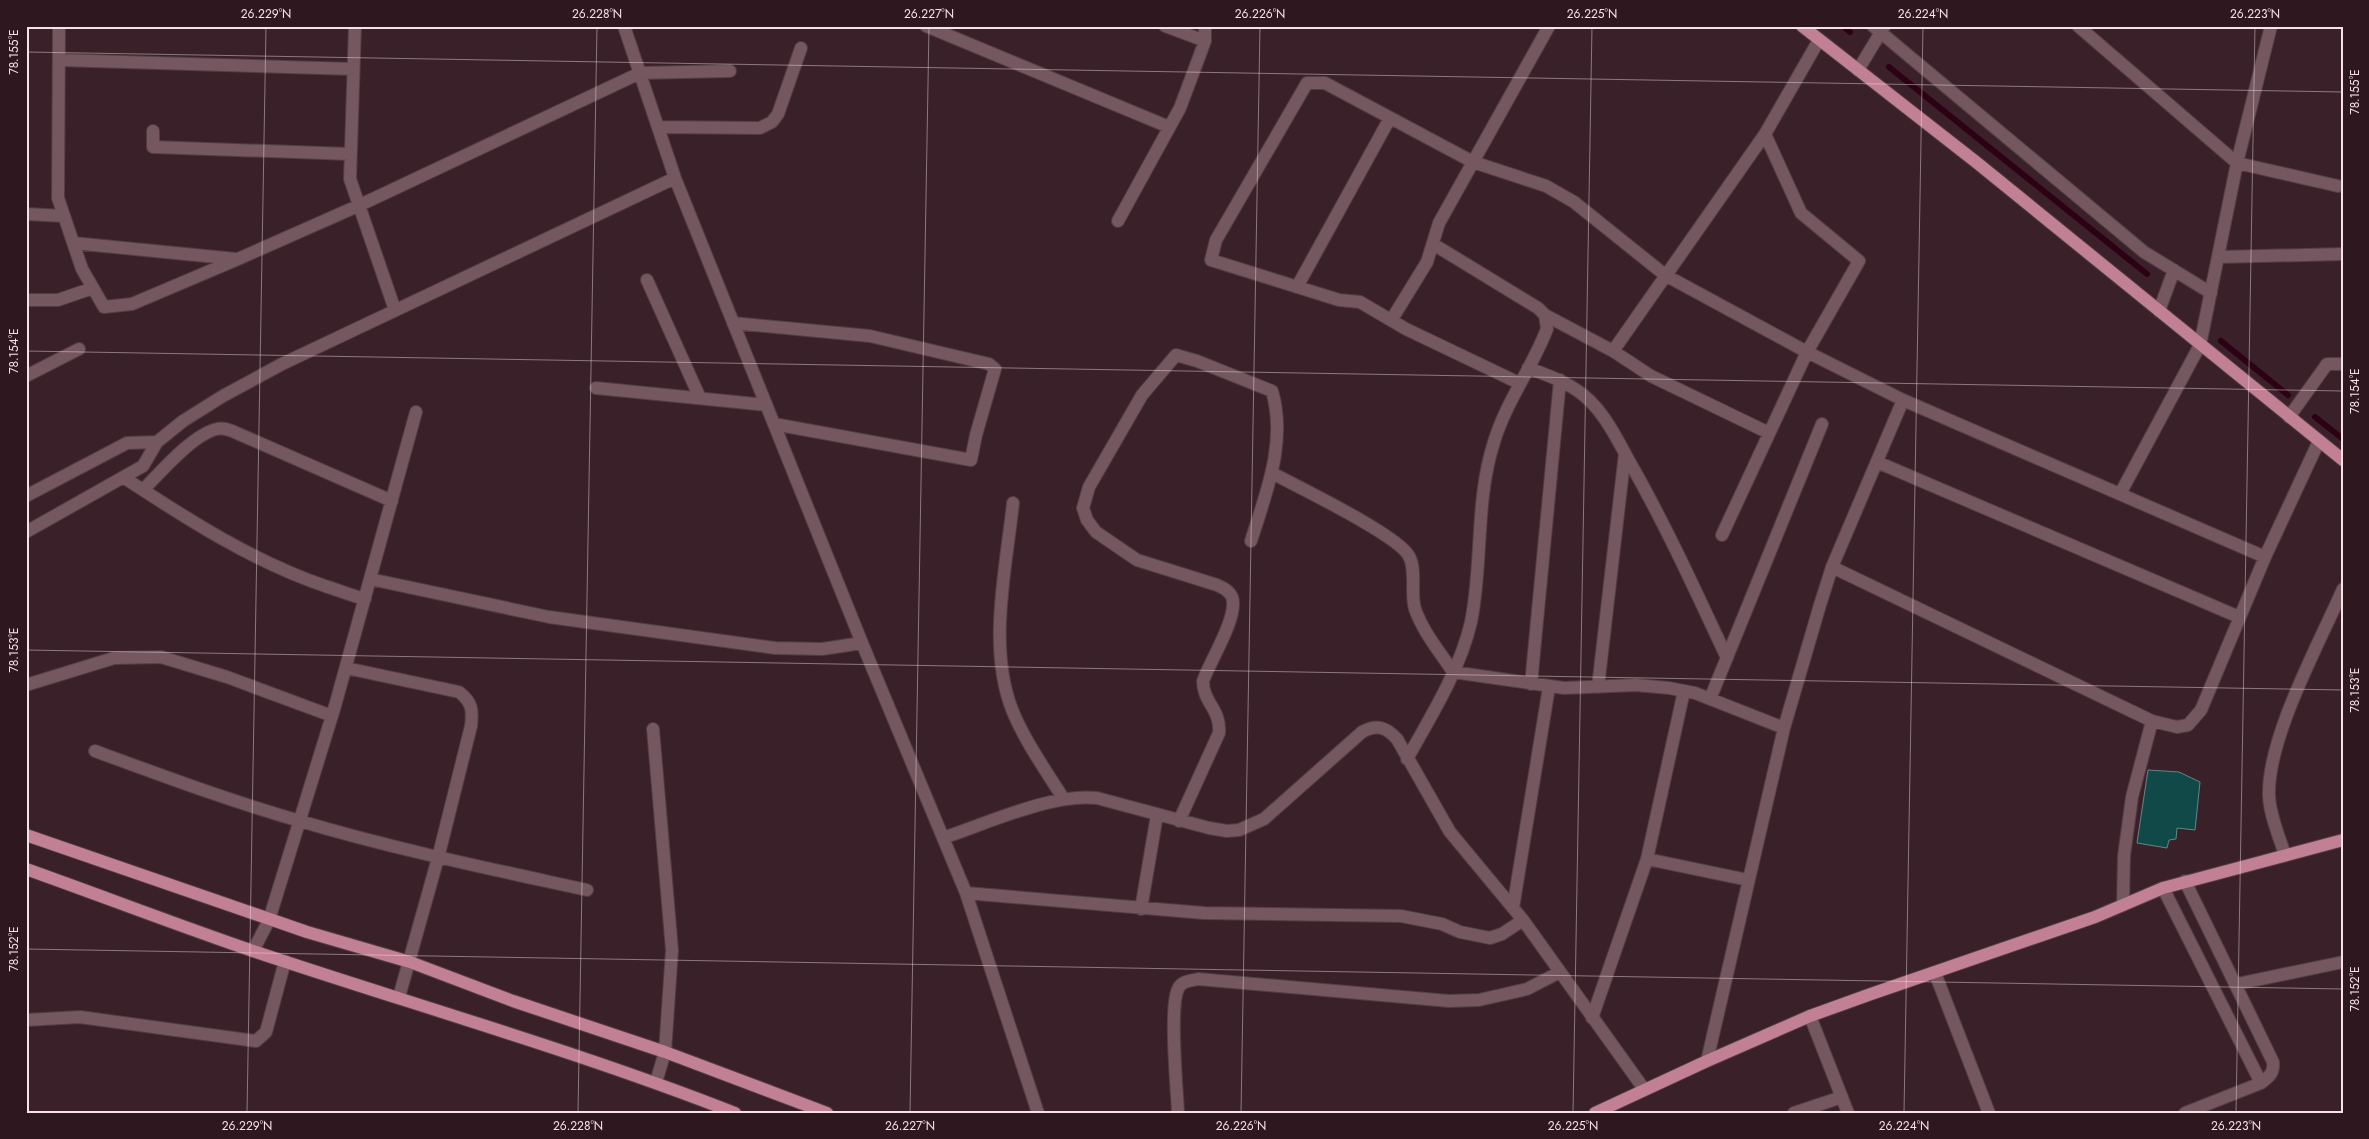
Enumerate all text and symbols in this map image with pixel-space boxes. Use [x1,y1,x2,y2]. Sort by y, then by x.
text: 26.229°N [241,5,291,23]
text: 26.228°N [572,5,622,23]
text: 26.227°N [904,5,954,23]
text: 26.226°N [1235,5,1285,23]
text: 26.225°N [1567,5,1617,23]
text: 26.224°N [1898,5,1948,23]
text: 26.223°N [2230,5,2280,23]
text: 78.155°E [5,29,23,75]
text: 78.155°E [2346,69,2364,115]
text: 78.154°E [5,328,23,374]
text: 78.154°E [2346,368,2364,414]
text: 78.153°E [5,628,23,672]
text: 78.153°E [2346,668,2364,712]
text: 78.152°E [5,926,23,972]
text: 78.152°E [2346,966,2364,1012]
text: 26.229°N [222,1117,272,1135]
text: 26.228°N [553,1117,603,1135]
text: 26.227°N [885,1117,935,1135]
text: 26.226°N [1216,1117,1266,1135]
text: 26.225°N [1548,1117,1598,1135]
text: 26.224°N [1879,1117,1929,1135]
text: 26.223°N [2211,1117,2261,1135]

